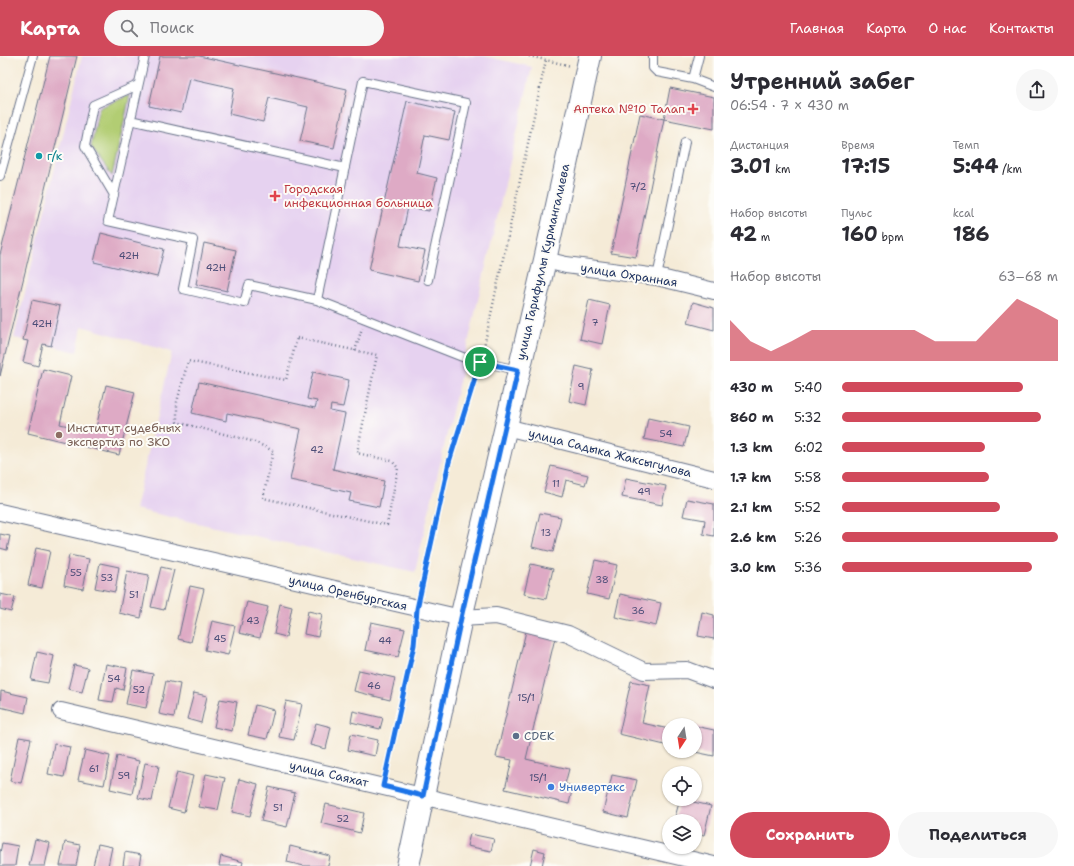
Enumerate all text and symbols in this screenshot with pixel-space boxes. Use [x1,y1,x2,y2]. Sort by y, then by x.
search box [104,10,384,46]
text: Карта [20,16,80,41]
icon: search [118,17,140,39]
text: Поиск [150,18,194,38]
text: Главная [790,19,844,37]
text: Карта [866,19,906,37]
text: О нас [928,19,967,37]
text: Контакты [989,19,1054,37]
text: Утренний забег [730,67,914,96]
button: share [1016,69,1058,111]
text: 06:54 · 7 × 430 m [730,97,849,114]
place label: Аптека №10 Талап [573,101,685,117]
marker: Аптека №10 Талап [688,104,698,114]
text: Дистанция [730,138,789,153]
text: Время [841,138,875,153]
text: Темп [953,138,979,153]
place label: г/к [47,148,63,164]
marker: г/к [34,151,44,161]
text: 3.01 [730,153,771,179]
text: 17:15 [841,153,890,179]
text: 5:44 [953,153,999,179]
street label: улица Гарифуллы Курмангалиева [513,162,574,362]
text: km [771,162,791,177]
text: /km [999,162,1022,177]
house number: 7/2 [630,180,646,193]
place label: Городская инфекционная больница [284,181,433,211]
marker: Городская инфекционная больница [269,190,281,202]
text: Набор высоты [730,206,807,221]
text: Пульс [841,206,872,221]
text: kcal [953,206,974,221]
text: 42 [730,221,757,247]
text: 160 [841,221,878,247]
text: 186 [953,221,990,247]
text: m [757,230,770,245]
text: bpm [878,230,904,245]
house number: 42H [119,249,139,262]
street label: улица Охранная [579,259,679,291]
house number: 42H [206,261,226,274]
text: Набор высоты [730,268,821,285]
text: 63–68 m [998,268,1058,285]
house number: 7 [592,316,599,329]
house number: 42H [32,317,52,330]
pin [463,345,497,379]
icon: arrive [469,351,491,373]
text: 430 m [730,379,773,396]
text: 5:40 [794,379,822,396]
house number: 9 [578,380,585,393]
text: 860 m [730,409,774,426]
text: 5:32 [794,409,822,426]
place label: Институт судебных экспертиз по ЗКО [67,420,181,450]
street label: улица Садыка Жаксыгулова [527,425,694,481]
house number: 54 [660,427,672,440]
marker: Институт судебных экспертиз по ЗКО [54,430,64,440]
text: 1.3 km [730,439,773,456]
text: 6:02 [794,439,823,456]
house number: 42 [310,443,324,456]
text: 1.7 km [730,469,771,486]
text: 5:58 [794,469,822,486]
house number: 11 [552,477,560,490]
house number: 49 [637,485,651,498]
text: 2.1 km [730,499,772,516]
text: 5:52 [794,499,821,516]
house number: 13 [541,526,551,539]
text: 2.6 km [730,529,776,546]
text: 5:26 [794,529,822,546]
text: 3.0 km [730,559,776,576]
text: 5:36 [794,559,822,576]
house number: 55 [70,566,82,579]
house number: 53 [101,571,113,584]
street label: улица Оренбургская [287,572,409,614]
house number: 38 [595,573,609,586]
house number: 51 [129,588,139,601]
house number: 36 [631,604,645,617]
house number: 43 [246,614,260,627]
house number: 45 [214,632,226,645]
house number: 44 [378,634,392,647]
house number: 54 [108,672,120,685]
house number: 46 [367,679,381,692]
house number: 52 [133,683,145,696]
house number: 15/1 [517,691,535,704]
north arrow [662,718,702,758]
map controls [662,718,702,854]
place label: CDEK [524,728,555,744]
marker: CDEK [511,731,521,741]
street label: улица Саяхат [288,757,371,791]
house number: 61 [89,762,99,775]
button: locate [662,766,702,806]
house number: 59 [118,769,130,782]
house number: 15/1 [529,771,547,784]
place label: Универтекс [559,779,625,795]
marker: Универтекс [546,782,556,792]
house number: 51 [273,801,283,814]
house number: 52 [337,812,349,825]
button: Сохранить [730,812,890,858]
button: Поделиться [898,812,1058,858]
button: layers [662,814,702,854]

